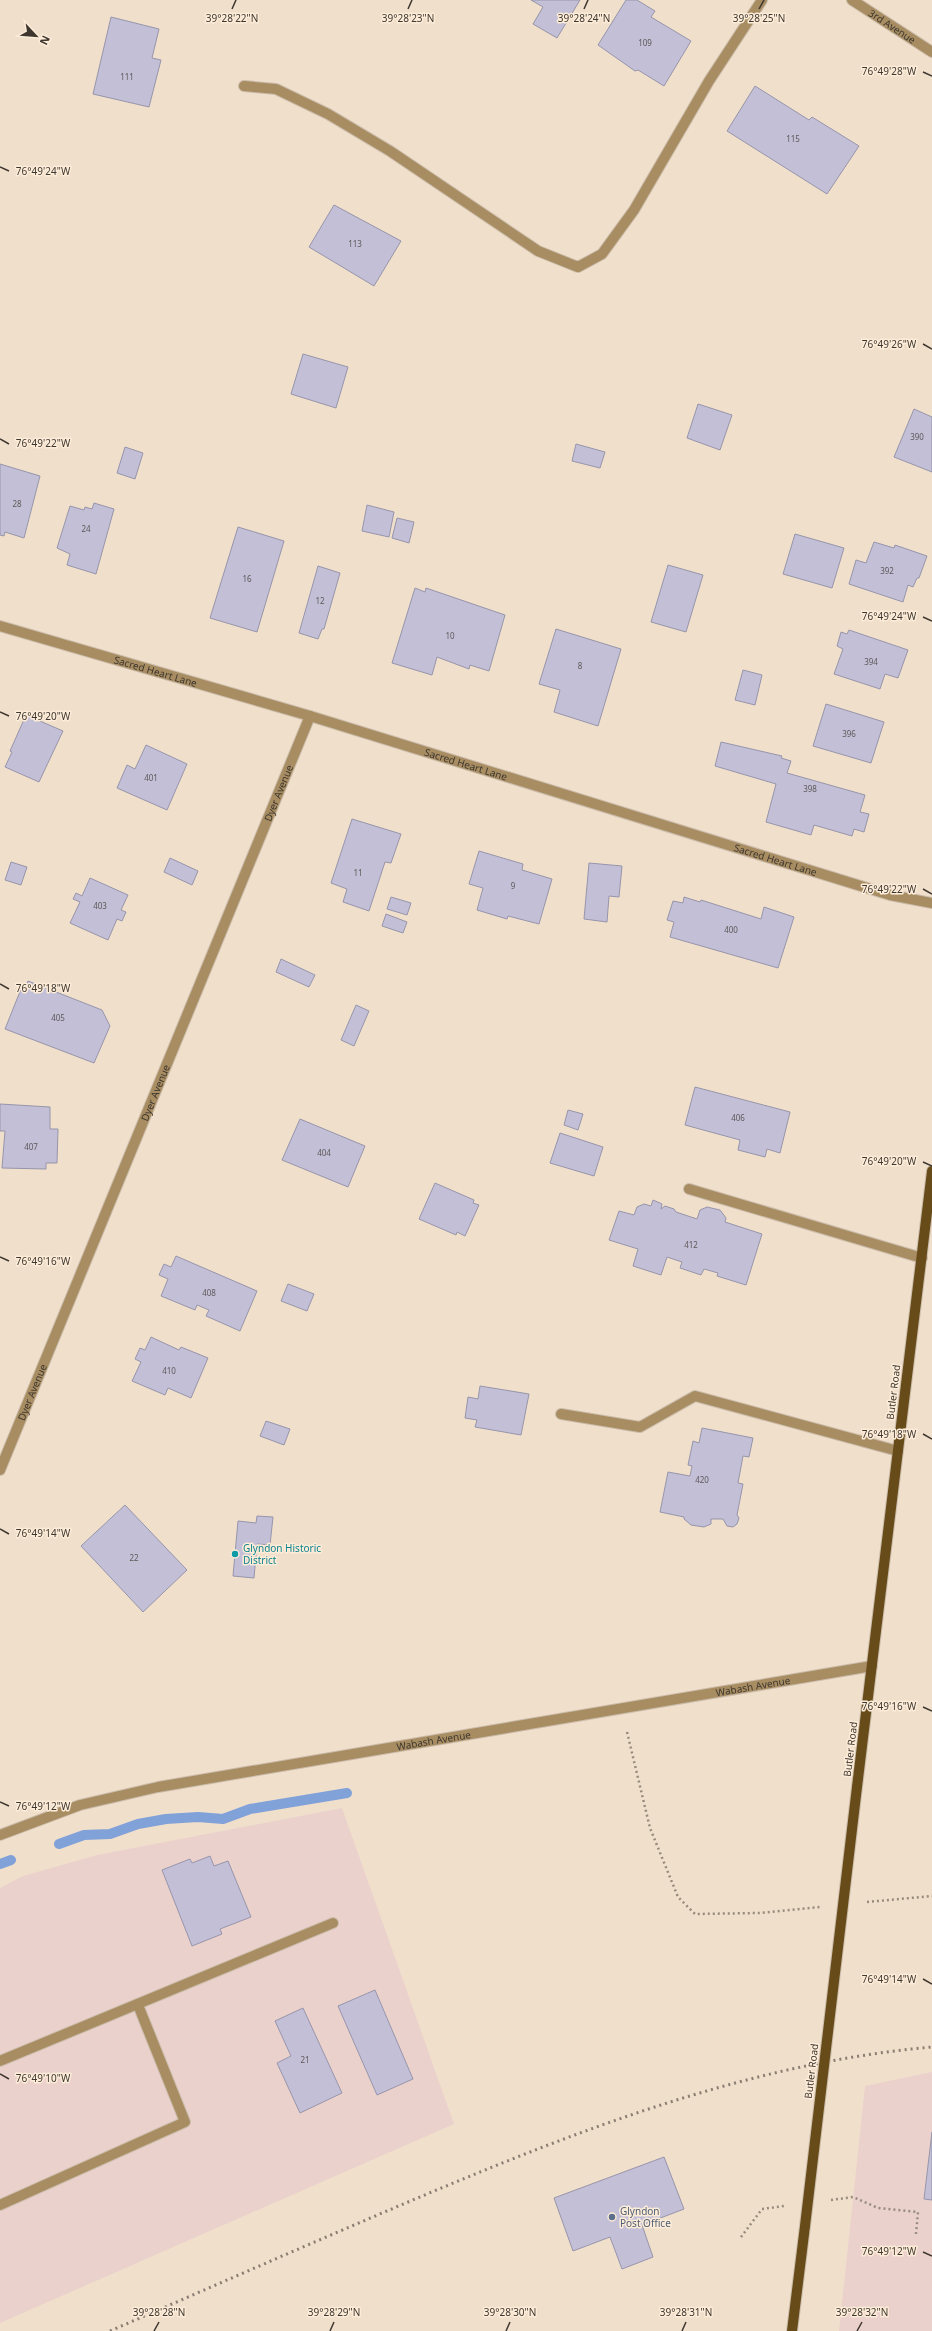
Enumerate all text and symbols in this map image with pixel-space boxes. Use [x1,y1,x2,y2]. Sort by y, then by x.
street label: 3rd Avenue [866,6,919,47]
text: 39°28'22"N [206,11,258,25]
text: 39°28'23"N [382,11,434,25]
text: 39°28'24"N [558,11,610,25]
text: 39°28'25"N [733,11,785,25]
north arrow [16,16,56,56]
text: N [37,33,54,48]
house number: 109 [638,37,652,48]
text: 76°49'28"W [862,64,917,78]
house number: 111 [120,71,134,82]
house number: 115 [786,133,800,144]
text: 76°49'24"W [16,164,71,178]
house number: 113 [348,238,362,249]
text: 76°49'26"W [862,337,917,351]
house number: 390 [910,431,924,442]
text: 76°49'22"W [16,436,71,450]
house number: 28 [12,498,22,509]
house number: 24 [81,523,91,534]
house number: 392 [880,565,894,576]
house number: 16 [242,573,252,584]
house number: 12 [315,595,325,606]
text: 76°49'24"W [862,609,917,623]
house number: 10 [445,630,455,641]
street label: Sacred Heart Lane [112,652,199,690]
house number: 394 [864,656,878,667]
house number: 8 [578,660,583,671]
text: 76°49'20"W [16,709,71,723]
house number: 396 [842,728,856,739]
street label: Sacred Heart Lane [423,745,509,784]
street label: Dyer Avenue [260,762,296,823]
house number: 401 [144,772,158,783]
house number: 398 [803,783,817,794]
street label: Sacred Heart Lane [732,840,819,879]
house number: 11 [353,867,363,878]
house number: 9 [511,880,516,891]
text: 76°49'22"W [862,882,917,896]
house number: 403 [93,900,107,911]
house number: 400 [724,924,738,935]
text: 76°49'18"W [16,981,71,995]
house number: 405 [51,1012,65,1023]
street label: Dyer Avenue [137,1062,173,1123]
house number: 406 [731,1112,745,1123]
house number: 407 [24,1141,38,1152]
house number: 404 [317,1147,331,1158]
text: 76°49'20"W [862,1154,917,1168]
house number: 412 [684,1239,698,1250]
text: 76°49'16"W [16,1254,71,1268]
house number: 408 [202,1287,216,1298]
street label: Dyer Avenue [14,1362,50,1423]
street label: Butler Road [883,1364,903,1420]
house number: 410 [162,1365,176,1376]
text: 76°49'18"W [862,1427,917,1441]
house number: 420 [695,1474,709,1485]
text: 76°49'14"W [16,1526,71,1540]
place label: Glyndon Historic District [243,1541,321,1567]
marker: Glyndon Historic District [230,1549,240,1559]
house number: 22 [129,1552,139,1563]
street label: Wabash Avenue [715,1673,792,1699]
text: 76°49'16"W [862,1699,917,1713]
street label: Butler Road [840,1721,860,1777]
street label: Wabash Avenue [395,1727,472,1753]
text: 76°49'12"W [16,1799,71,1813]
text: 76°49'14"W [862,1972,917,1986]
street label: Butler Road [801,2043,821,2099]
house number: 21 [300,2054,310,2065]
text: 76°49'10"W [16,2071,71,2085]
place label: Glyndon Post Office [620,2204,671,2230]
marker: Glyndon Post Office [607,2212,617,2222]
text: 76°49'12"W [862,2244,917,2258]
text: 39°28'28"N [133,2305,185,2319]
text: 39°28'29"N [308,2305,360,2319]
text: 39°28'30"N [484,2305,536,2319]
text: 39°28'31"N [660,2305,712,2319]
text: 39°28'32"N [836,2305,888,2319]

